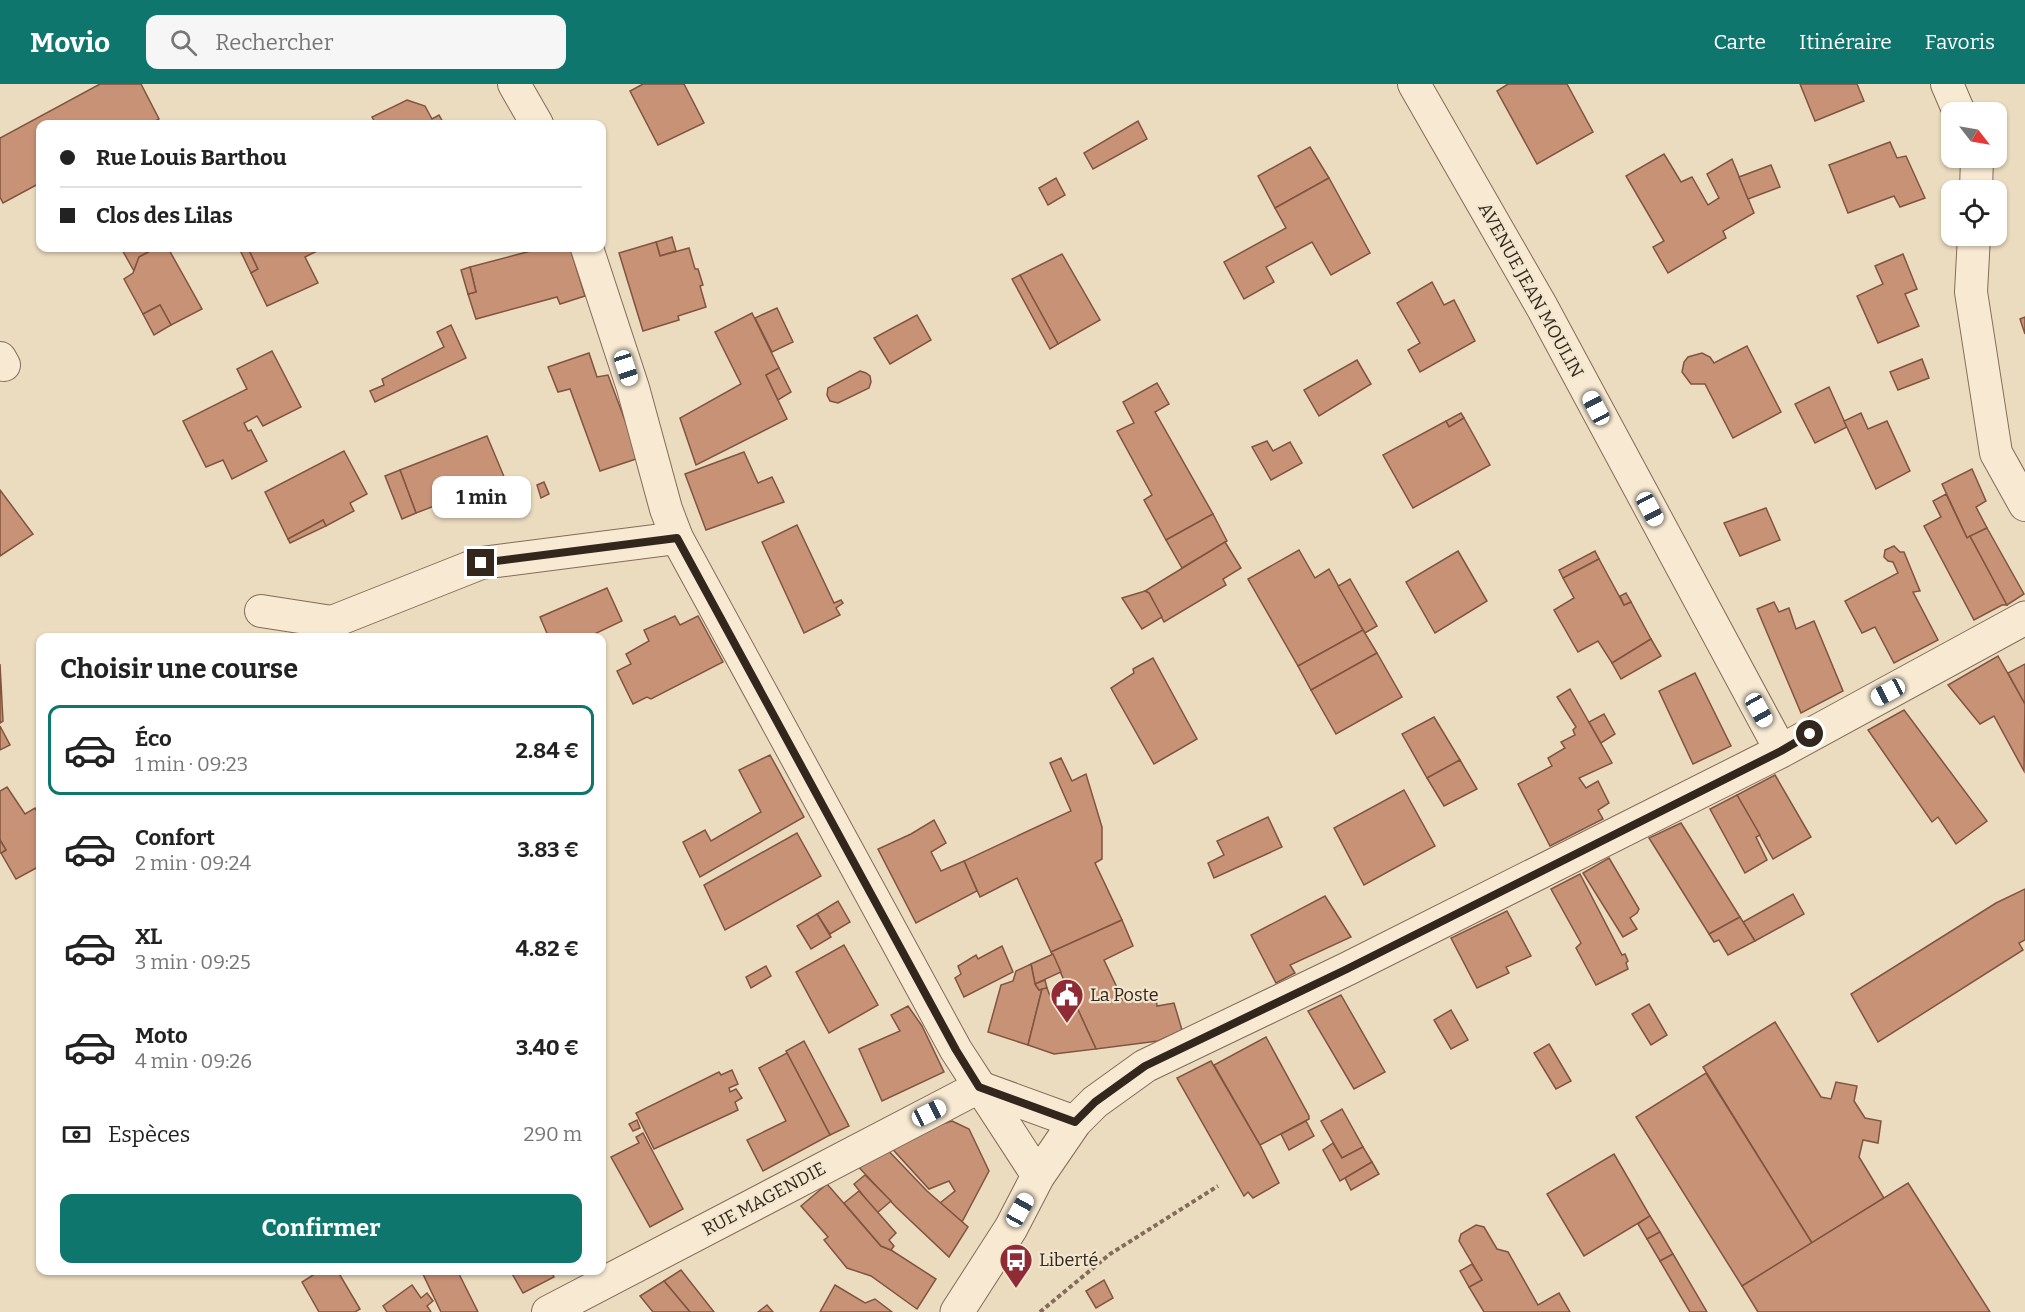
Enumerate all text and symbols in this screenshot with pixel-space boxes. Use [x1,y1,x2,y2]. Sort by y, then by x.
search box [146,15,566,69]
text: Movio [30,26,110,59]
icon: search [167,26,200,59]
text: Rechercher [215,29,333,56]
text: Carte [1713,29,1766,55]
text: Itinéraire [1799,29,1892,55]
text: Favoris [1925,29,1995,55]
north arrow [1941,102,2007,168]
map controls [1941,102,2007,246]
text: Rue Louis Barthou [96,144,287,171]
button: locate [1941,180,2007,246]
street label: AVENUE JEAN MOULIN [1474,199,1588,381]
text: Clos des Lilas [96,202,233,229]
car [612,348,640,388]
car [1580,388,1612,428]
callout: 1 min [432,476,530,518]
text: 1 min [456,485,507,509]
car [1634,489,1666,529]
route end [467,549,494,576]
text: Choisir une course [60,653,298,685]
car [1868,676,1908,708]
car [1742,690,1776,730]
route start [1796,720,1823,747]
icon: car [63,723,117,777]
text: Éco [135,725,172,752]
text: 2.84 € [516,737,579,764]
text: 1 min · 09:23 [135,752,248,776]
icon: car [63,822,117,876]
text: Confort [135,824,215,851]
text: 3.83 € [517,836,579,863]
text: 2 min · 09:24 [135,851,251,875]
icon: car [63,921,117,975]
text: XL [135,923,162,950]
text: 4.82 € [516,935,579,962]
text: 3 min · 09:25 [135,950,251,974]
public building icon: La Poste [1049,977,1085,1024]
place label: La Poste [1090,984,1159,1006]
icon: car [63,1020,117,1074]
text: Moto [135,1022,188,1049]
text: 3.40 € [516,1034,579,1061]
text: 4 min · 09:26 [135,1049,252,1073]
car [909,1097,949,1129]
icon: cash [60,1118,93,1151]
text: Espèces [108,1121,190,1148]
text: 290 m [524,1122,582,1146]
street label: RUE MAGENDIE [699,1157,829,1241]
car [1003,1190,1037,1230]
button: Confirmer [60,1194,582,1263]
bus stop icon: Liberté [998,1242,1034,1289]
place label: Liberté [1039,1249,1098,1271]

